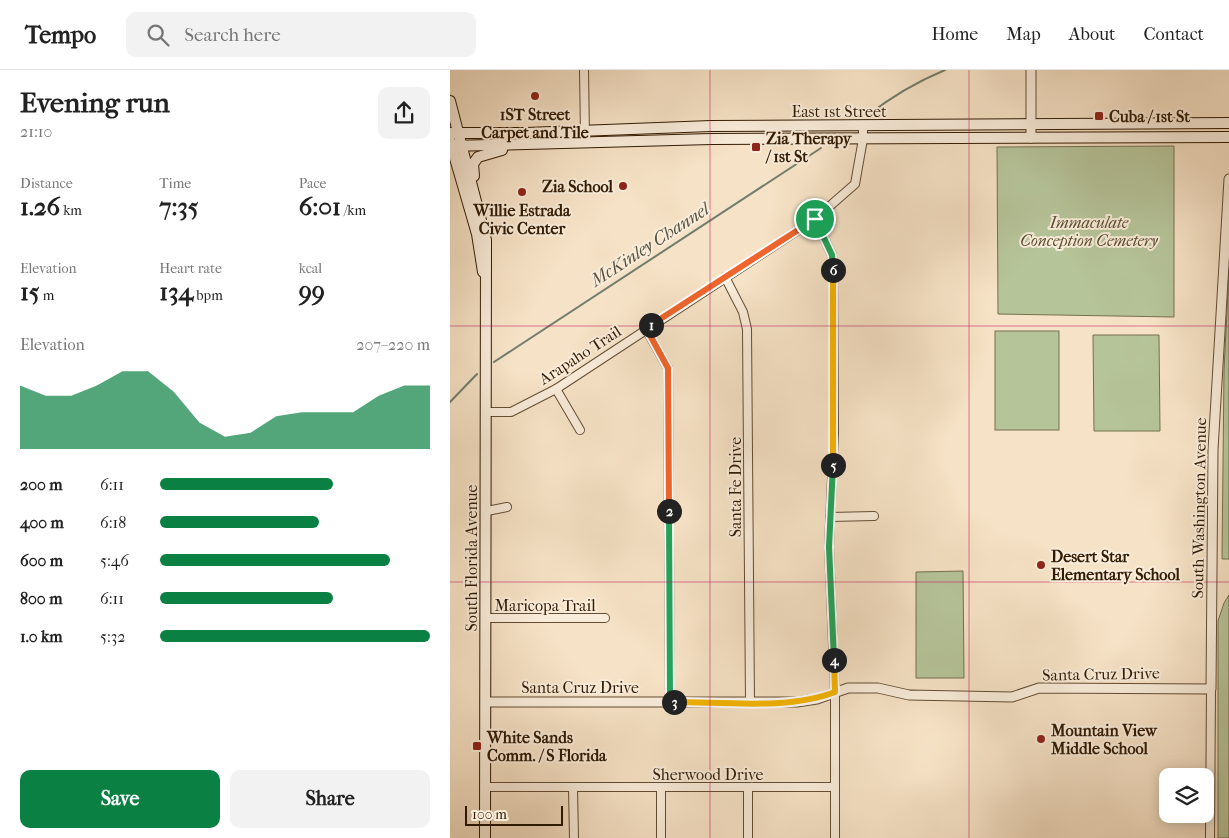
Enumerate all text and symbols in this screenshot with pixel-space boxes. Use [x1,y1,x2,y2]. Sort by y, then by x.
search box [126,12,476,57]
text: Tempo [25,21,96,49]
icon: search [144,21,172,49]
text: Search here [184,24,281,46]
text: Home [931,24,978,45]
text: Map [1006,24,1041,45]
text: About [1069,24,1115,45]
text: Contact [1143,24,1204,45]
text: Evening run [20,86,170,119]
button: share [378,87,430,139]
marker: 1ST Street Carpet and Tile [529,90,541,102]
street label: East 1st Street [791,102,887,121]
place label: 1ST Street Carpet and Tile [481,105,589,143]
place label: Cuba / 1st St [1109,107,1190,126]
marker: Cuba / 1st St [1093,110,1105,122]
text: 21:10 [20,122,52,141]
place label: Zia Therapy / 1st St [765,129,853,166]
marker: Zia Therapy / 1st St [750,141,762,153]
text: Distance [20,175,73,192]
text: Time [159,175,191,192]
text: Pace [299,175,327,192]
place label: Zia School [542,177,614,196]
marker: Zia School [617,180,629,192]
marker: Willie Estrada Civic Center [516,186,528,198]
text: 1.26 [20,192,60,221]
text: 7:35 [159,192,199,221]
text: 6:01 [299,192,341,221]
water label: McKinley Channel [585,198,715,292]
pin [794,198,836,240]
place label: Willie Estrada Civic Center [473,201,571,238]
text: km [60,202,82,219]
text: /km [341,202,366,219]
icon: arrive [801,205,829,233]
park label: Immaculate Conception Cemetery [1020,213,1158,250]
pin: 6 [820,258,846,282]
text: Elevation [20,260,77,277]
text: Heart rate [159,260,222,277]
text: kcal [299,260,322,277]
text: 6 [830,262,837,279]
text: 15 [20,277,40,306]
text: 134 [159,277,193,306]
text: 99 [299,277,325,306]
text: m [40,287,54,304]
text: bpm [193,287,223,304]
pin: 1 [638,312,664,338]
text: 1 [649,317,654,334]
street label: Arapaho Trail [535,321,625,389]
text: Elevation [20,335,85,354]
text: 207–220 m [356,335,430,354]
street label: South Washington Avenue [1188,417,1210,599]
street label: Santa Fe Drive [726,437,745,537]
pin: 5 [820,452,846,478]
text: 5 [830,457,837,474]
text: 200 m [20,475,63,494]
text: 6:11 [100,475,124,494]
street label: South Florida Avenue [462,484,481,632]
pin: 2 [656,498,682,524]
text: 2 [666,503,673,520]
text: 400 m [20,513,64,532]
text: 6:18 [100,513,126,532]
place label: Desert Star Elementary School [1051,547,1180,585]
text: 600 m [20,551,63,570]
text: 5:46 [100,551,129,570]
marker: Desert Star Elementary School [1035,559,1047,571]
text: 800 m [20,589,62,608]
text: 6:11 [100,589,124,608]
street label: Maricopa Trail [494,596,596,615]
text: 1.0 km [20,627,63,646]
text: 5:32 [100,627,126,646]
pin: 4 [822,648,846,672]
text: 4 [830,652,839,669]
street label: Santa Cruz Drive [1042,663,1160,685]
street label: Santa Cruz Drive [521,678,639,697]
pin: 3 [662,690,686,714]
text: 3 [672,694,677,711]
place label: Mountain View Middle School [1050,721,1158,758]
place label: White Sands Comm. / S Florida [486,728,607,765]
marker: Mountain View Middle School [1035,733,1047,745]
marker: White Sands Comm. / S Florida [471,740,483,752]
street label: Sherwood Drive [652,765,764,784]
map controls [1159,768,1214,823]
button: layers [1159,768,1214,823]
button: Save [20,770,220,828]
button: Share [230,770,430,828]
scale bar [465,803,562,826]
text: 100 m [472,806,507,823]

